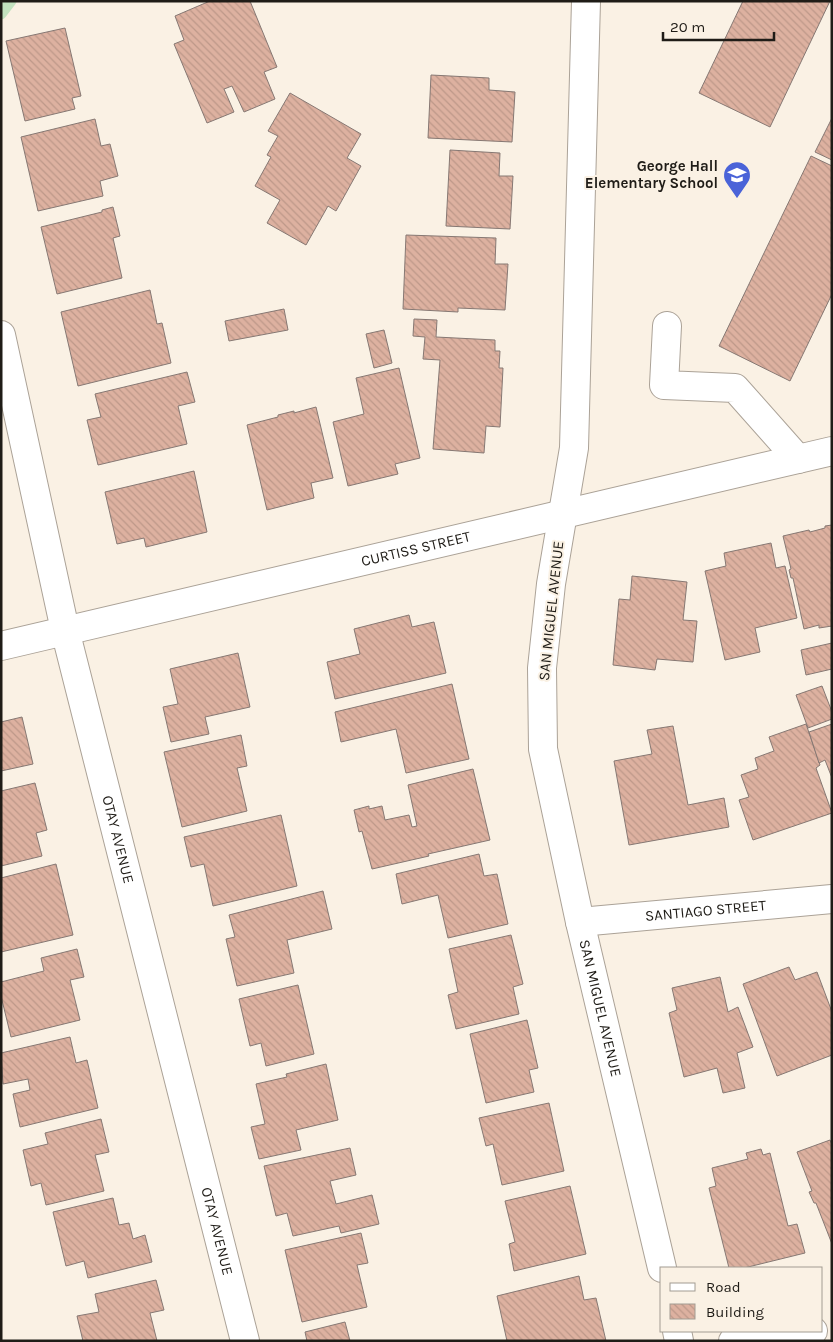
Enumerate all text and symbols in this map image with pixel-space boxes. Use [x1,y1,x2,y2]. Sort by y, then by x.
scale bar [663,10,774,42]
text: 20 m [670,18,705,36]
place label: George Hall Elementary School [585,157,718,192]
school or university icon: George Hall Elementary School [722,160,752,199]
street label: CURTISS STREET [359,527,473,570]
street label: SAN MIGUEL AVENUE [535,540,567,682]
street label: OTAY AVENUE [98,794,138,885]
street label: SANTIAGO STREET [644,896,767,925]
street label: SAN MIGUEL AVENUE [575,938,625,1079]
street label: OTAY AVENUE [197,1185,237,1277]
legend [660,1267,823,1332]
text: Road [706,1278,741,1296]
text: Building [706,1303,764,1321]

